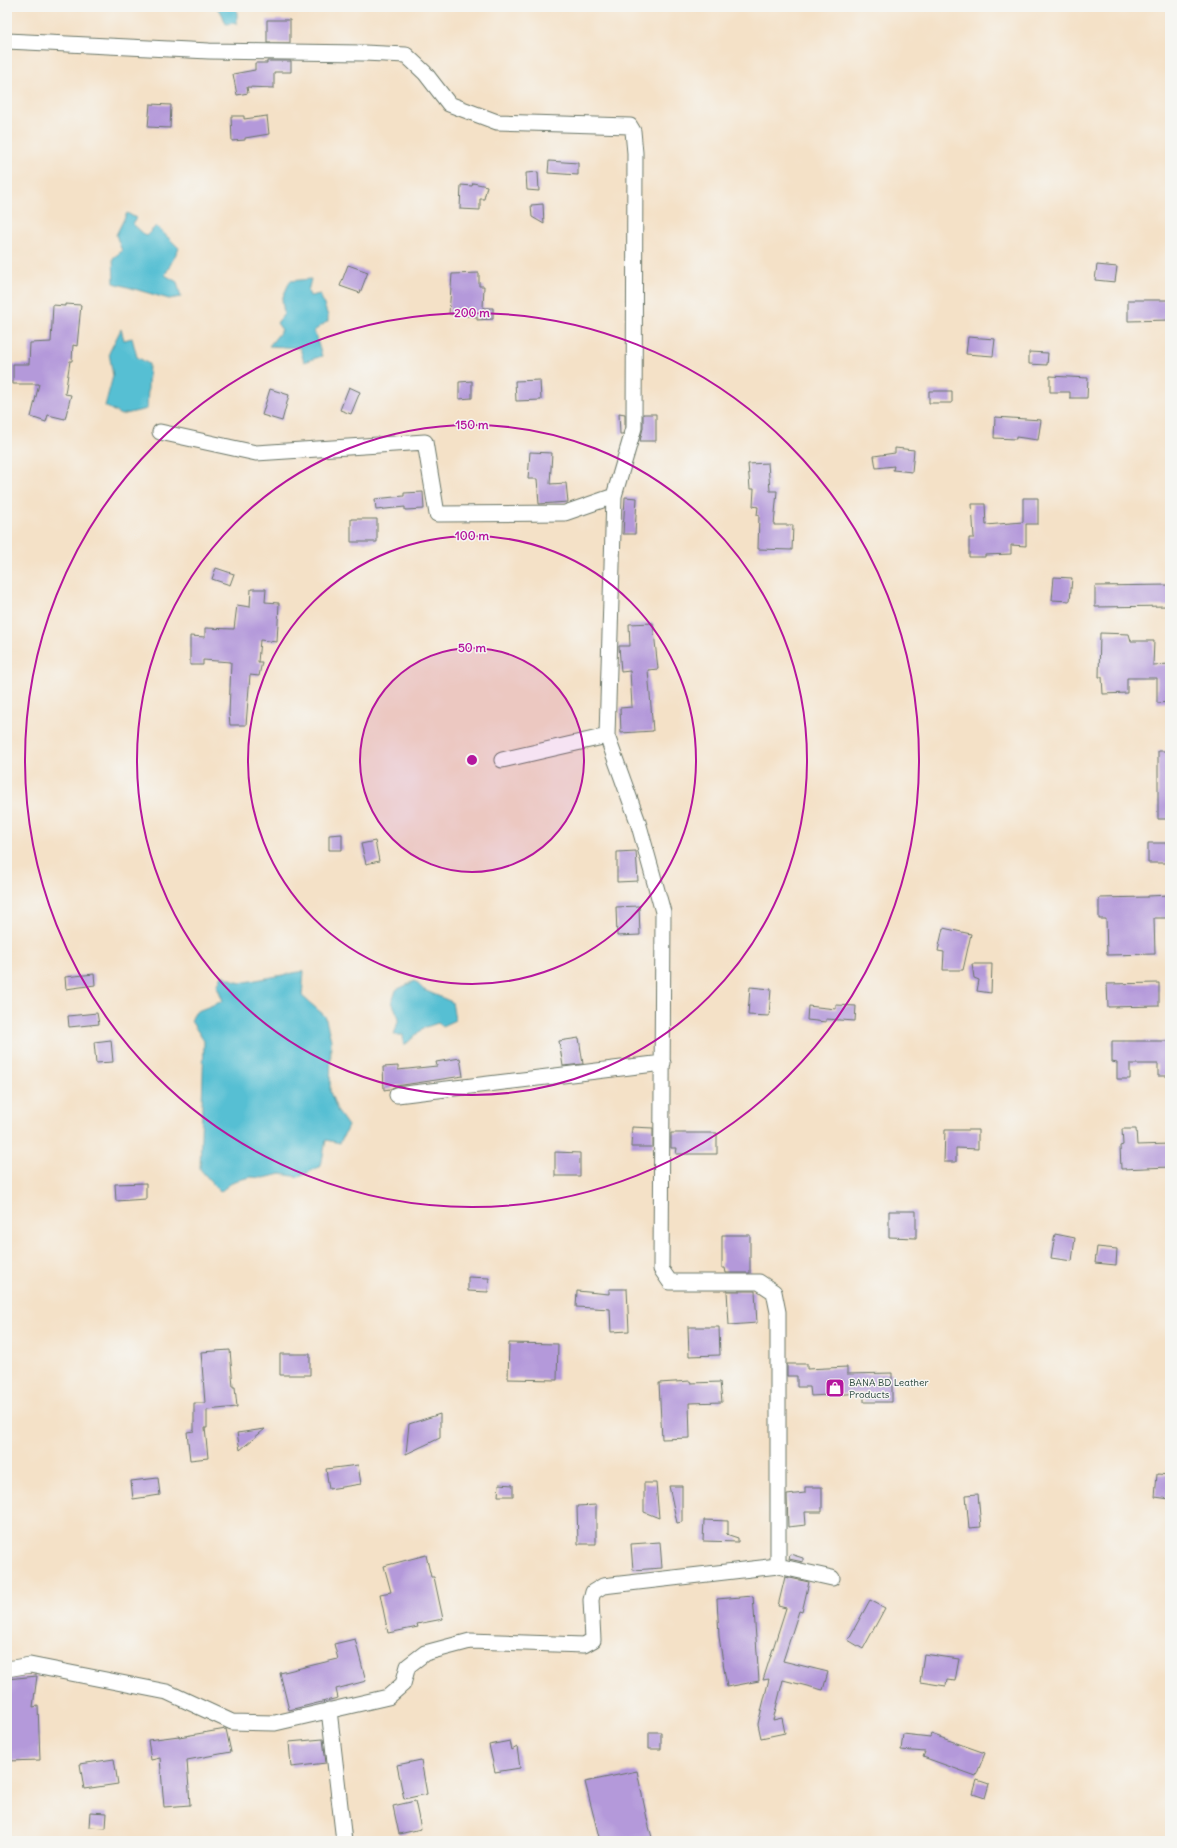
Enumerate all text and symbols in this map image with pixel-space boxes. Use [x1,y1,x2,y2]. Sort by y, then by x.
text: 200 m [454,305,490,320]
text: 150 m [456,417,489,432]
text: 100 m [455,528,489,543]
text: 50 m [458,640,487,655]
centre of rings [465,753,479,767]
place label: BANA BD Leather Products [849,1376,929,1401]
shop icon: BANA BD Leather Products [824,1377,846,1399]

